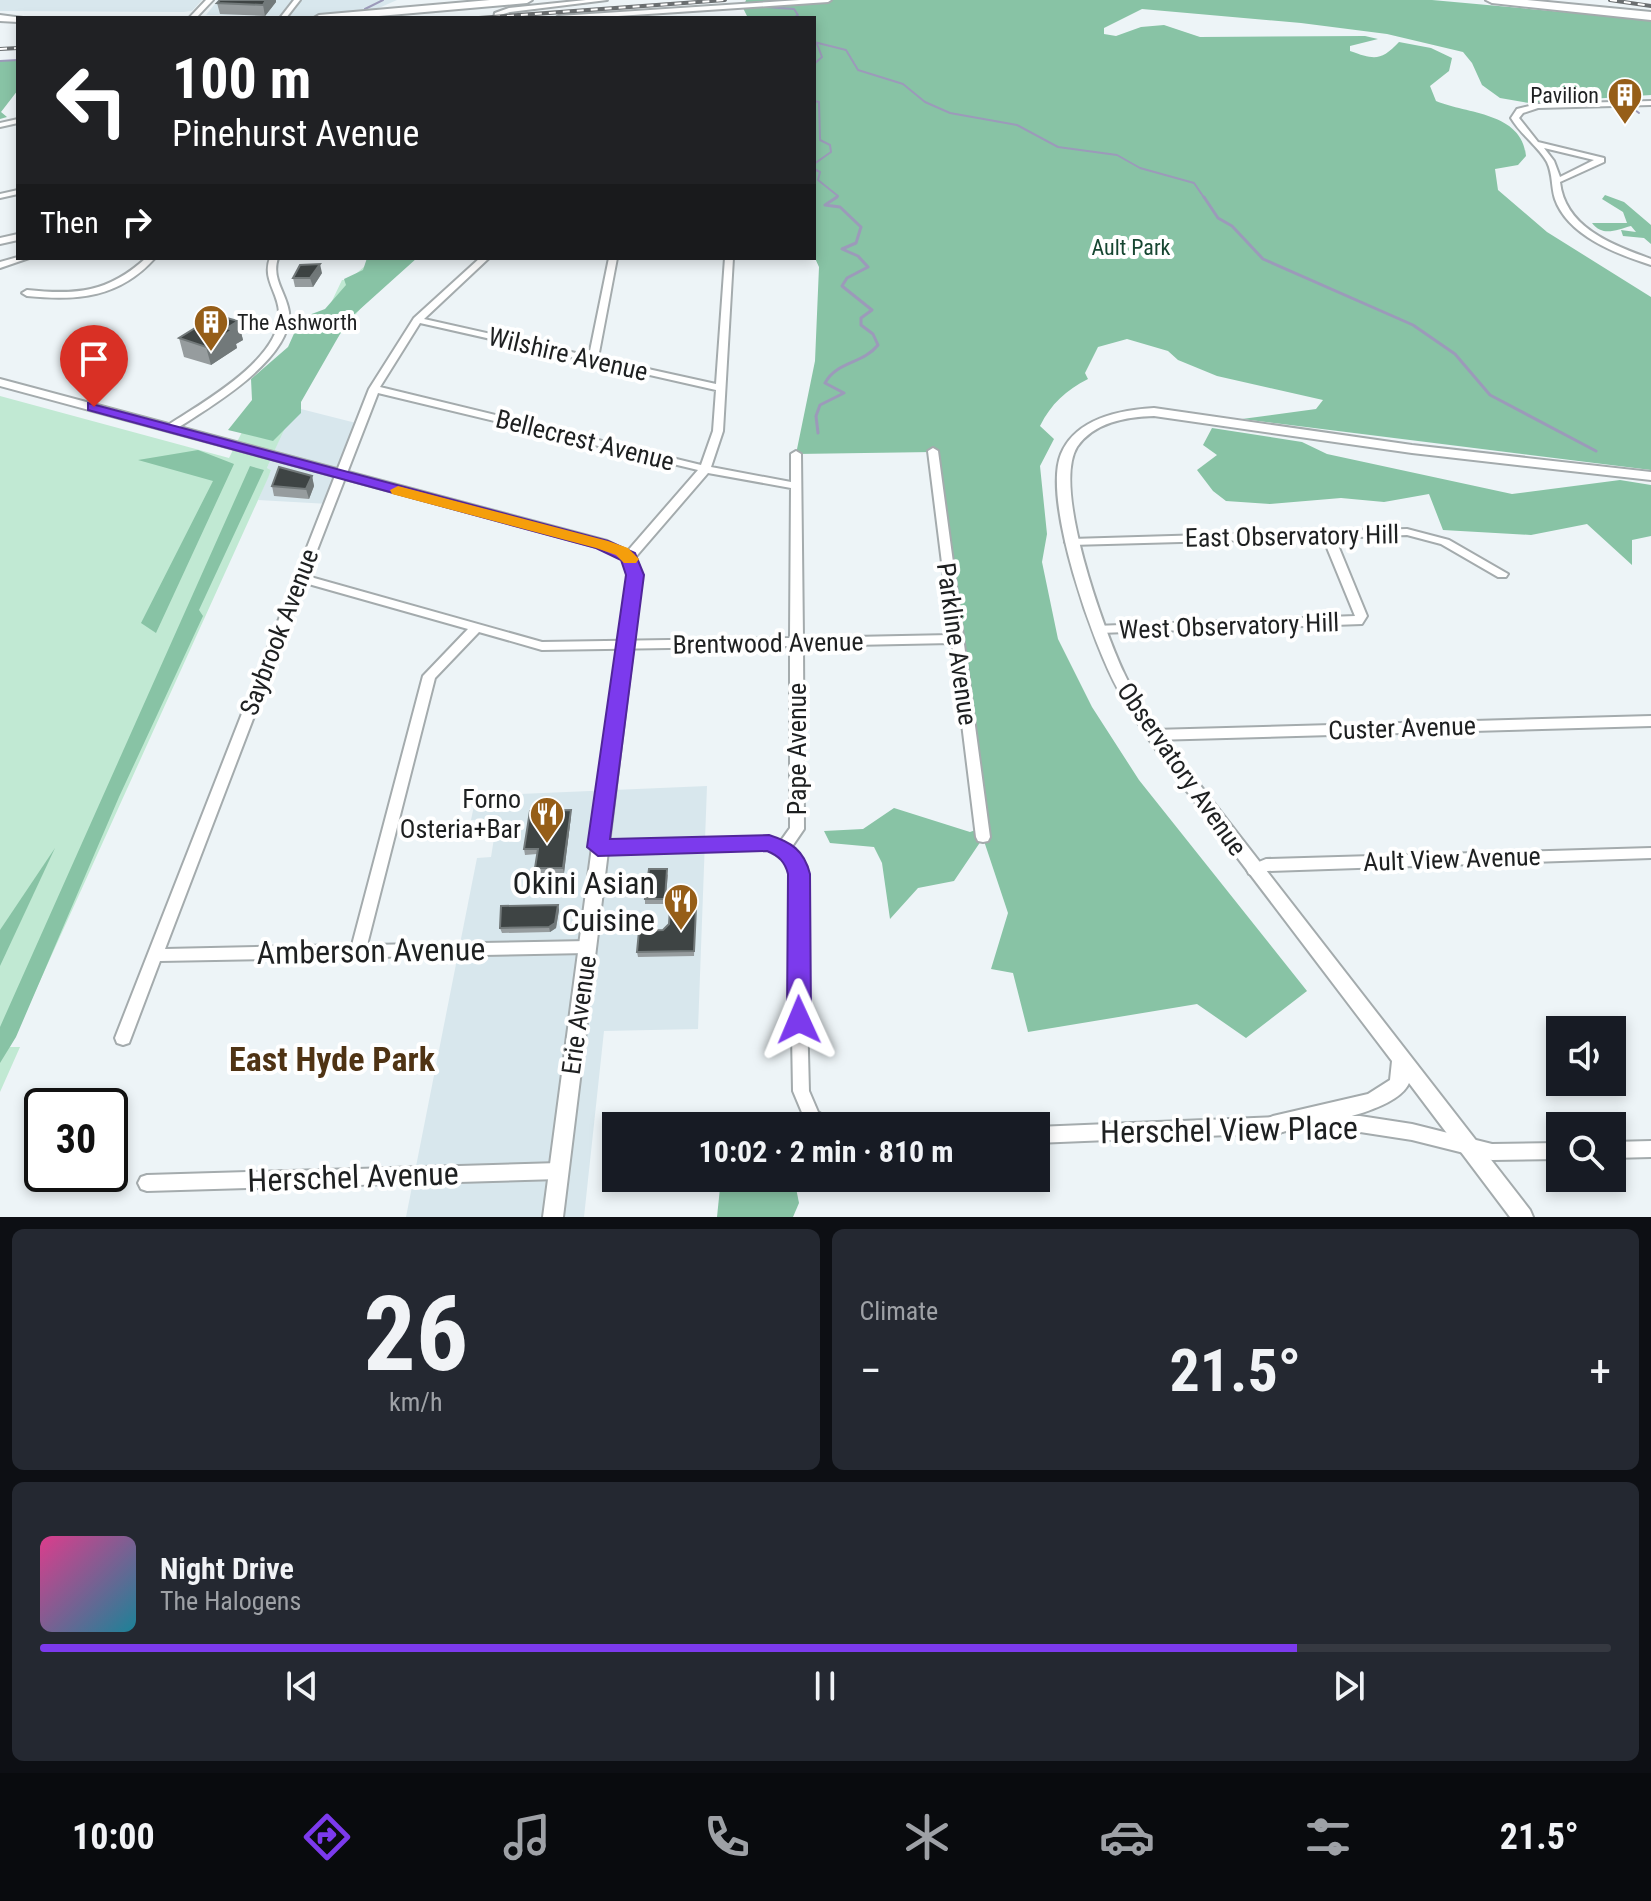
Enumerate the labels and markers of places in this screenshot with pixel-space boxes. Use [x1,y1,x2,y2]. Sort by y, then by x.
building icon: Pavilion [1606,76,1644,126]
place label: Pavilion [1530,83,1599,108]
building icon: The Ashworth [192,303,230,353]
place label: The Ashworth [237,310,358,335]
pin [60,325,128,407]
place label: Forno Osteria+Bar [400,784,521,844]
restaurant icon: Forno Osteria+Bar [528,795,566,845]
place label: Okini Asian Cuisine [513,864,655,939]
restaurant icon: Okini Asian Cuisine [662,882,700,932]

